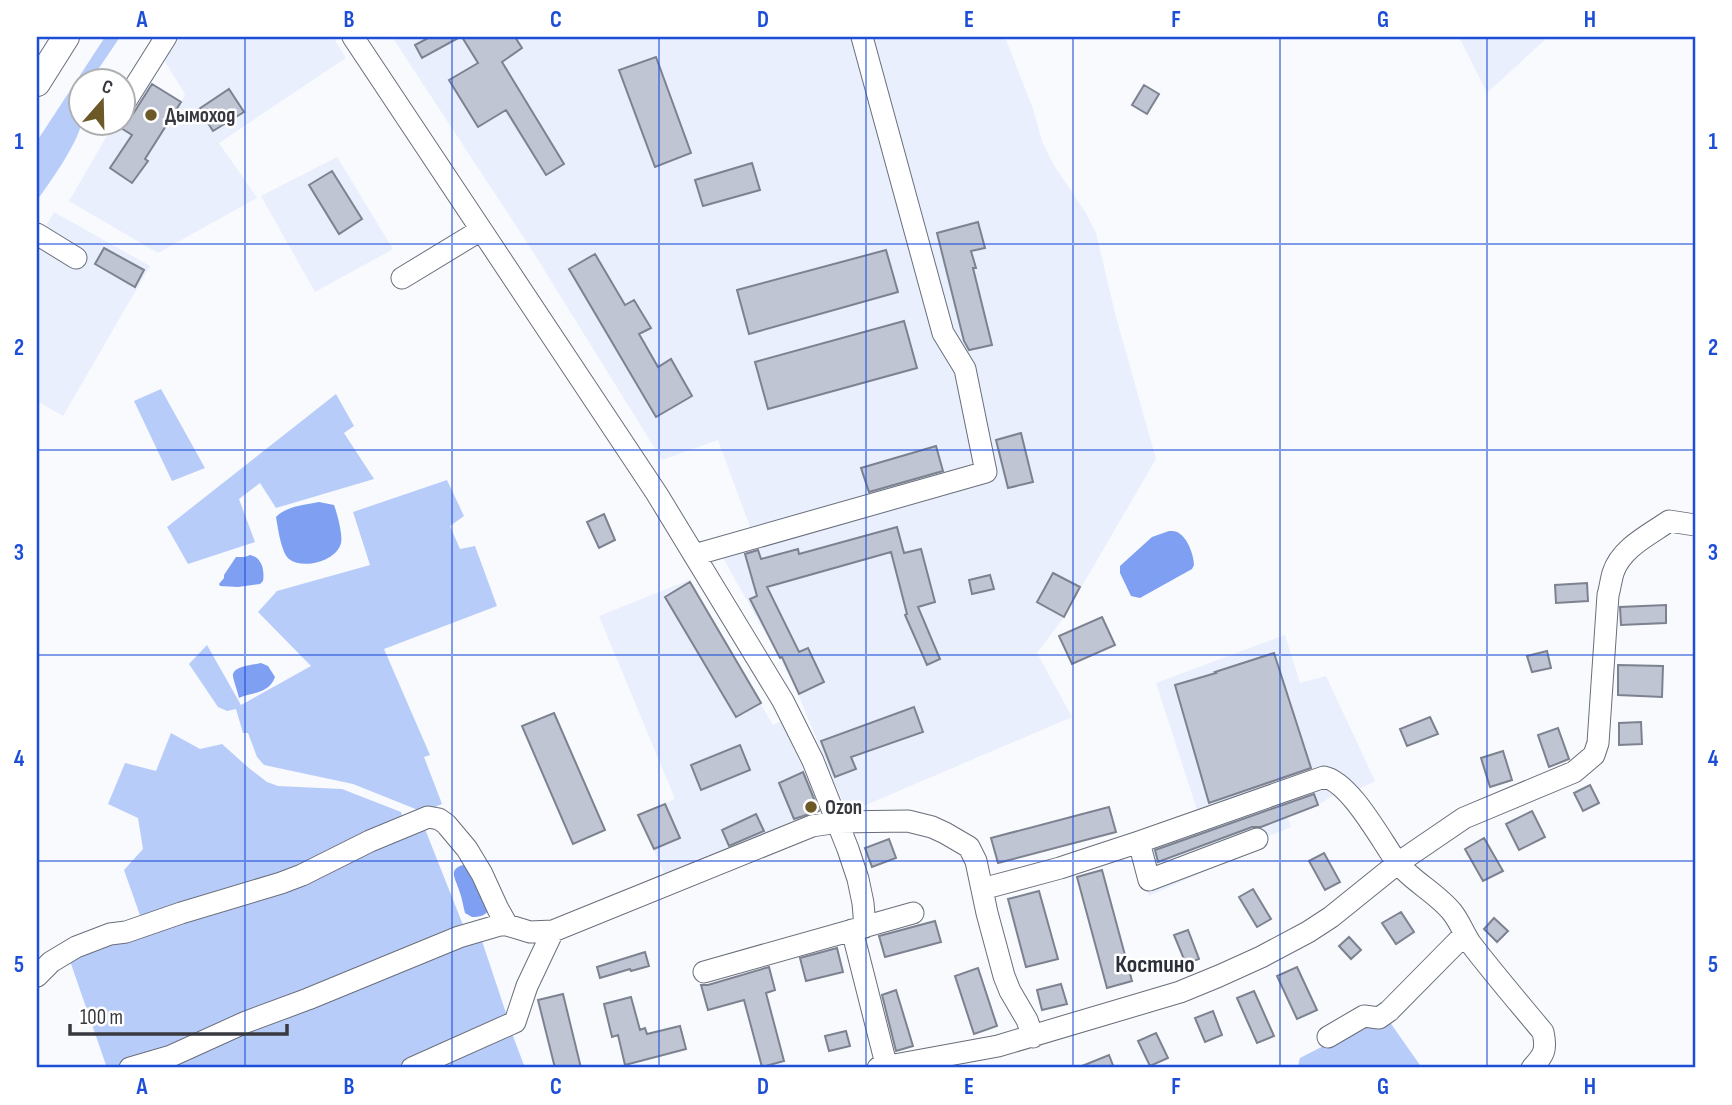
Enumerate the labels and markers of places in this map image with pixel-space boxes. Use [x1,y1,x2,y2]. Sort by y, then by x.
place label: Дымоход [165,103,235,128]
marker: Дымоход [143,107,159,123]
place label: Ozon [825,795,862,820]
marker: Ozon [803,799,819,815]

